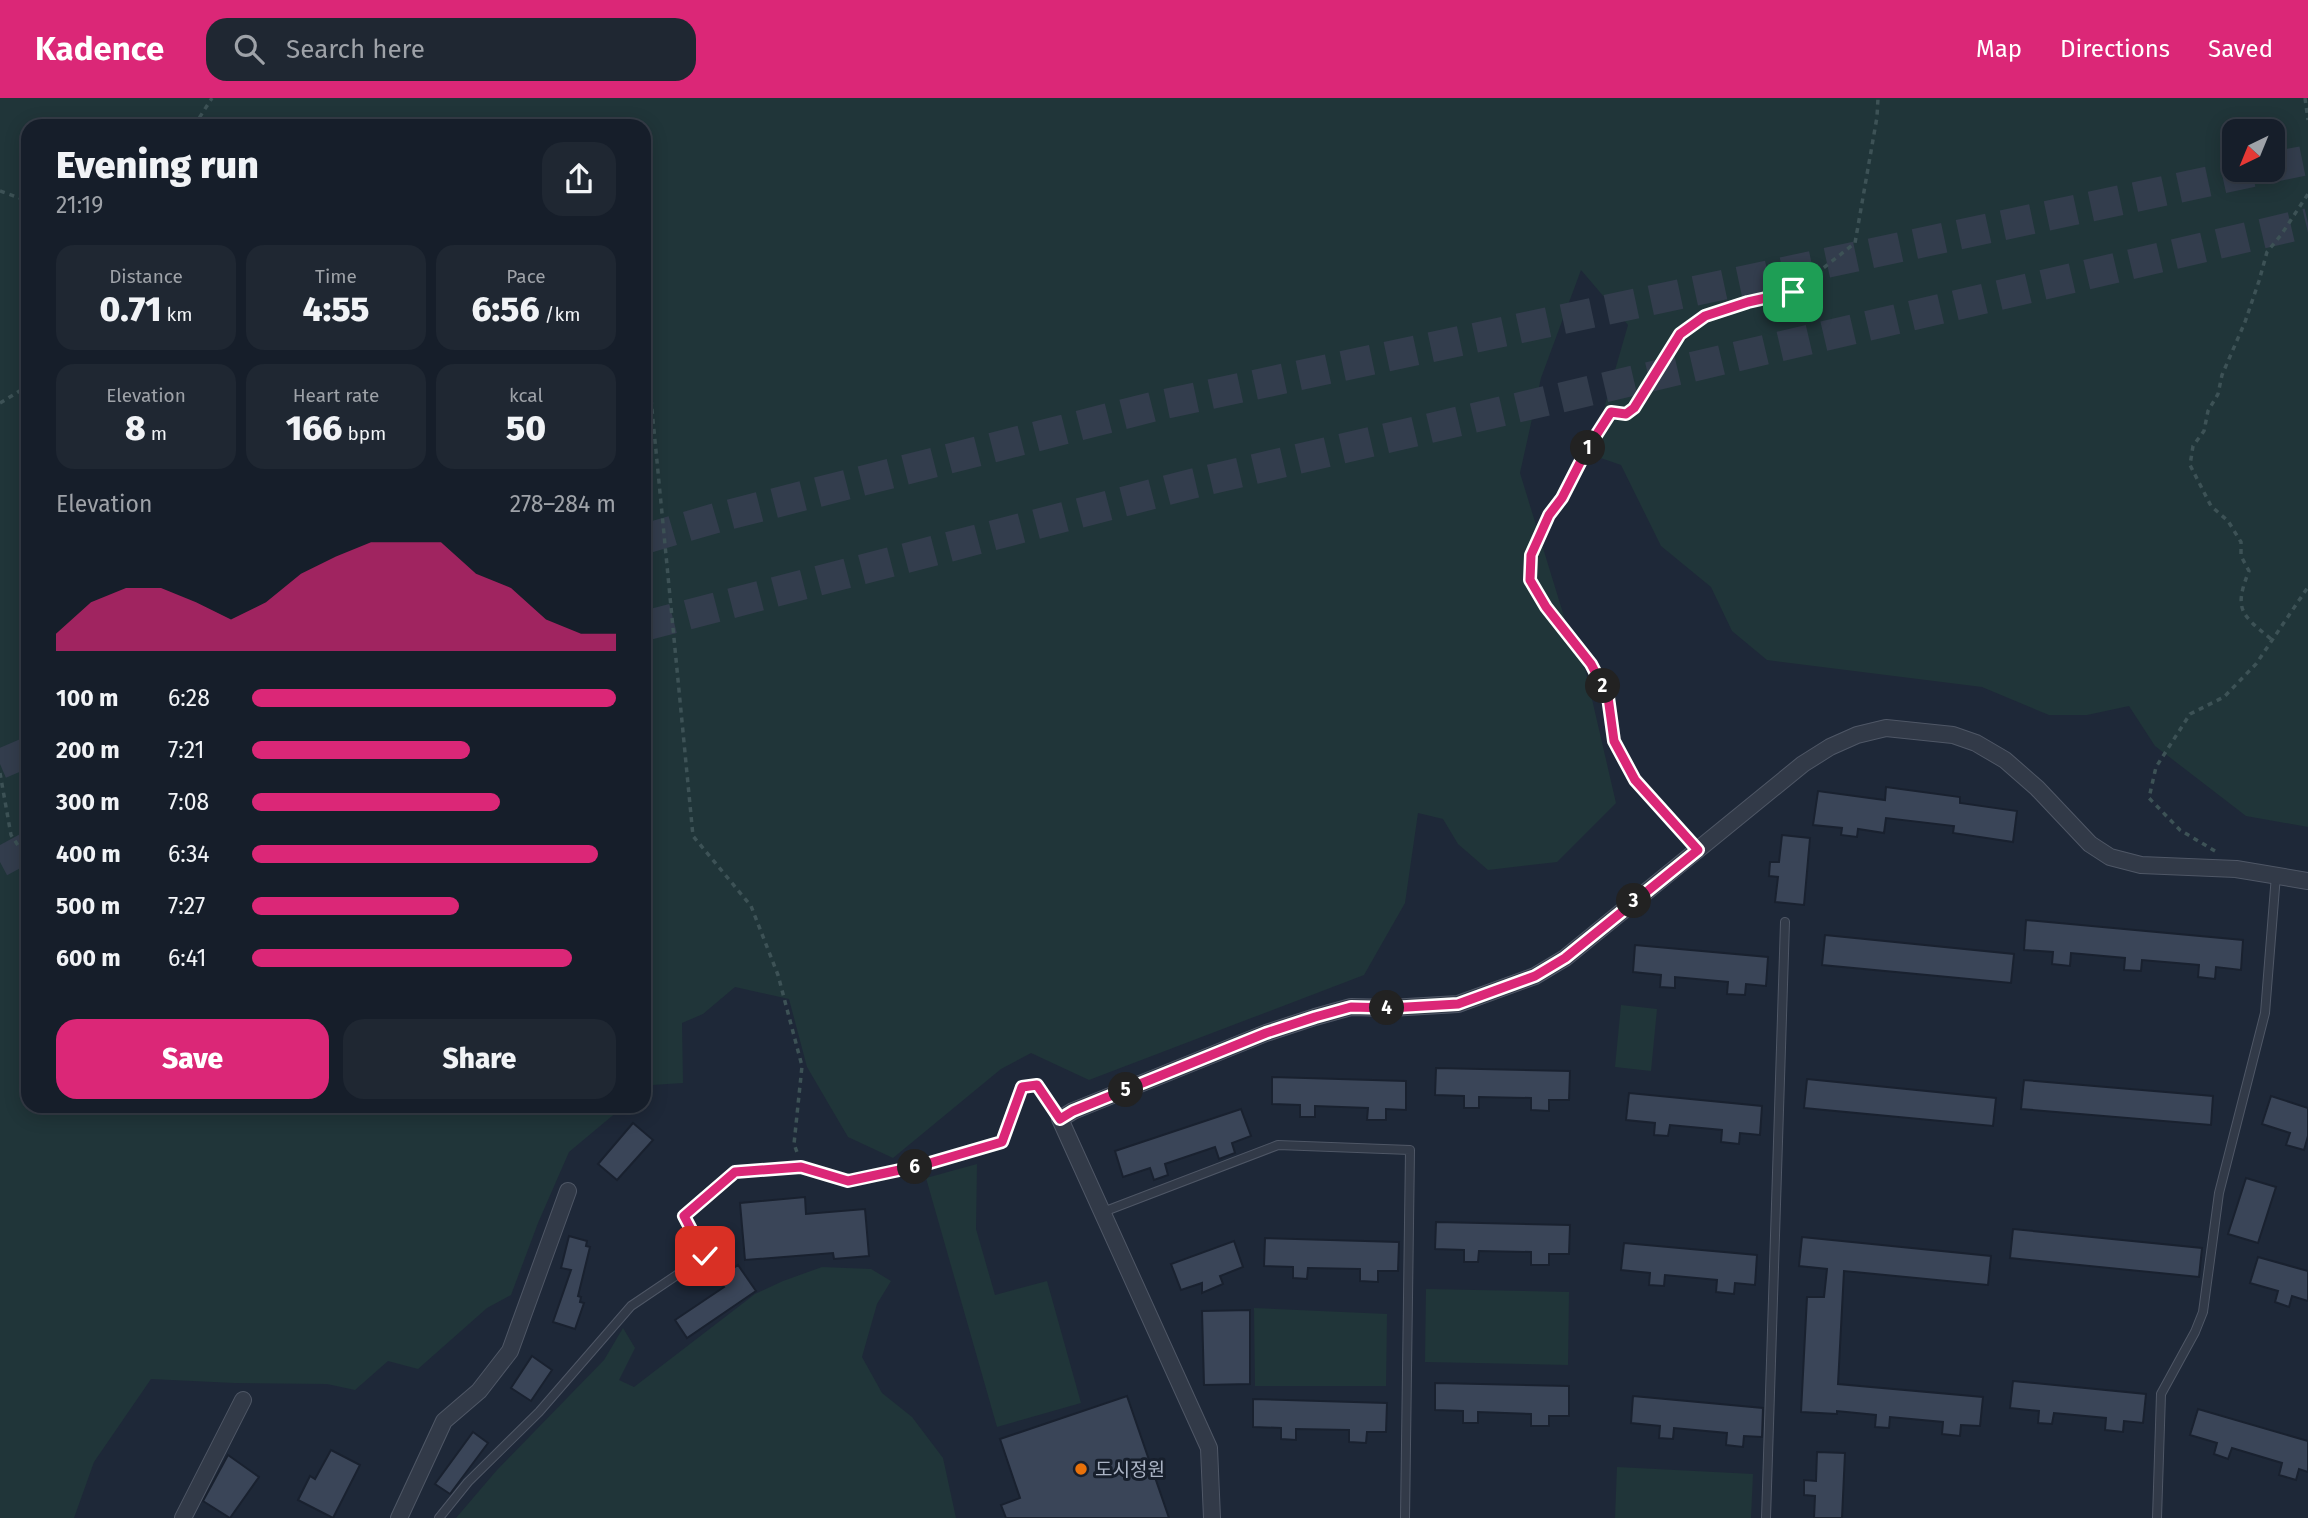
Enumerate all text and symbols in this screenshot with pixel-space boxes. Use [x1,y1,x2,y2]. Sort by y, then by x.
search box [206,18,696,81]
text: Kadence [35,29,164,69]
icon: search [230,30,268,68]
text: Search here [286,34,425,65]
text: Map [1976,35,2022,63]
text: Directions [2060,35,2170,63]
text: Saved [2208,35,2273,63]
north arrow [2222,119,2286,182]
map controls [2222,119,2285,182]
text: Evening run [56,142,259,188]
button: share [542,142,616,216]
text: 21:19 [56,191,103,219]
pin [1763,262,1823,322]
text: Distance [109,265,183,288]
text: Time [315,265,357,288]
text: Pace [506,265,546,288]
icon: arrive [1774,273,1812,311]
text: 0.71 [100,288,161,330]
text: 4:55 [303,288,369,330]
text: 6:56 [472,288,540,330]
text: km [161,303,193,326]
text: /km [540,303,580,326]
text: Elevation [106,384,186,407]
text: Heart rate [293,384,379,407]
text: kcal [509,384,543,407]
text: 8 [125,407,146,449]
text: 166 [286,407,342,449]
text: 50 [506,407,546,449]
text: m [146,422,167,445]
text: bpm [342,422,386,445]
pin: 1 [1570,430,1606,466]
text: 1 [1583,436,1592,459]
text: Elevation [56,490,152,518]
text: 278–284 m [510,490,616,518]
pin: 2 [1586,668,1620,704]
text: 2 [1598,674,1607,697]
text: 100 m [56,684,118,712]
text: 6:28 [168,684,210,712]
text: 200 m [56,736,120,764]
text: 7:21 [168,736,205,764]
text: 300 m [56,788,120,816]
text: 7:08 [168,788,209,816]
text: 400 m [56,840,121,868]
text: 6:34 [168,840,210,868]
pin: 3 [1616,884,1652,918]
text: 3 [1629,889,1638,912]
text: 500 m [56,892,120,920]
text: 7:27 [168,892,205,920]
text: 600 m [56,944,121,972]
text: 6:41 [168,944,207,972]
pin: 4 [1370,990,1404,1026]
text: 4 [1381,996,1392,1019]
button: Save [56,1019,329,1099]
button: Share [343,1019,616,1099]
pin: 5 [1108,1072,1144,1108]
text: 5 [1120,1078,1131,1101]
pin: 6 [898,1150,932,1184]
text: 6 [909,1155,920,1178]
pin [675,1226,735,1286]
icon: check [686,1237,724,1275]
place label: 도시정원 [1095,1458,1165,1481]
marker: 도시정원 [1073,1461,1089,1477]

